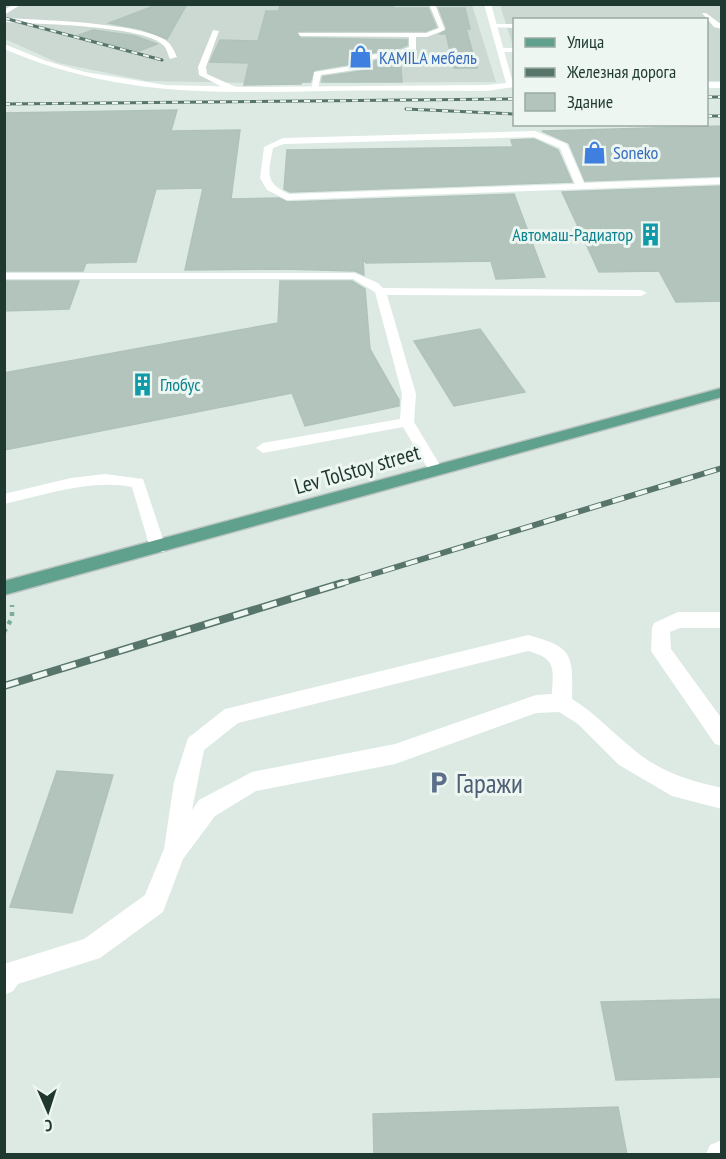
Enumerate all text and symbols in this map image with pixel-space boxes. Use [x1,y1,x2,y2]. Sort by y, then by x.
legend [513,18,708,126]
text: Улица [567,30,604,53]
shop icon: KAMILA мебель [348,44,374,70]
place label: KAMILA мебель [379,46,477,69]
text: Железная дорога [566,60,676,83]
text: Здание [567,90,613,113]
shop icon: Soneko [582,139,608,165]
place label: Soneko [613,141,659,164]
building icon: Автомаш-Радиатор [638,221,664,247]
place label: Автомаш-Радиатор [512,223,633,246]
building icon: Глобус [129,371,155,397]
place label: Глобус [160,373,201,396]
street label: Lev Tolstoy street [291,438,423,500]
place label: Гаражи [456,766,523,800]
parking icon: Гаражи [425,770,451,796]
north arrow [18,1081,78,1141]
text: С [44,1116,53,1136]

